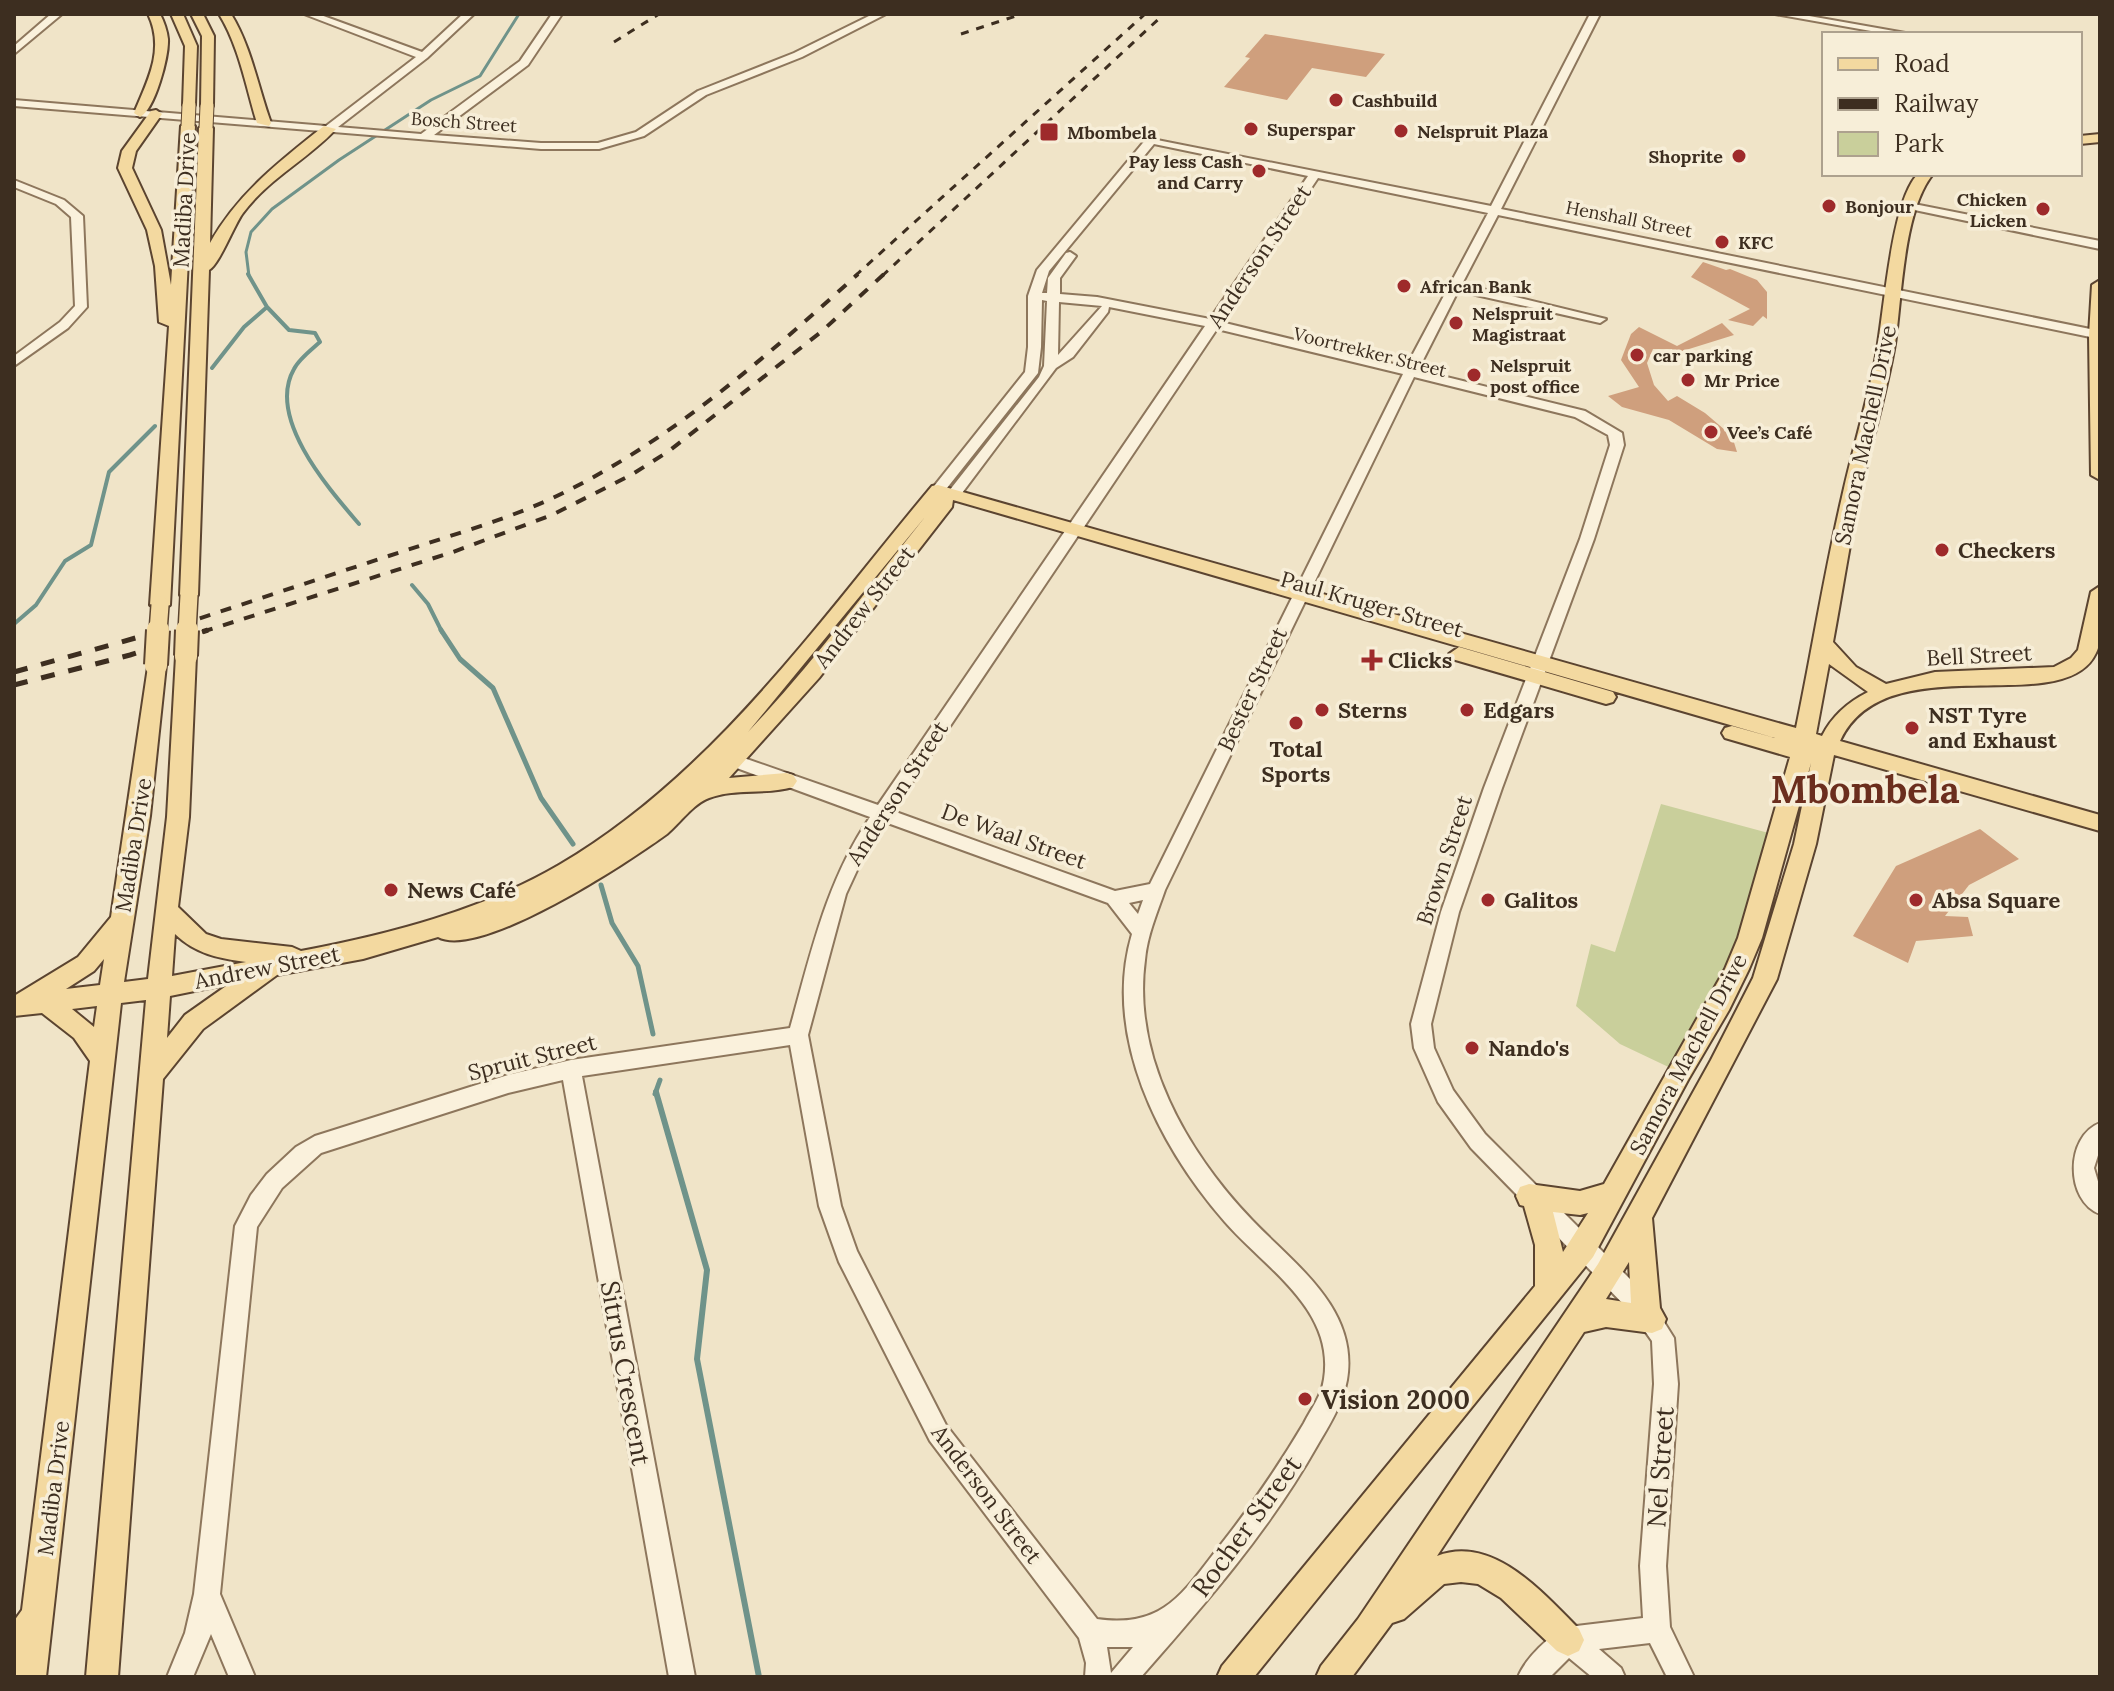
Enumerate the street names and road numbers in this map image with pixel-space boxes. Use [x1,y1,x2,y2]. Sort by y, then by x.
street label: Bosch Street [410,107,518,137]
street label: Madiba Drive [166,131,202,269]
street label: Anderson Street [1200,179,1317,334]
street label: Henshall Street [1564,195,1694,243]
street label: Voortrekker Street [1290,322,1449,382]
street label: Samora Machell Drive [1828,322,1902,547]
street label: Andrew Street [807,540,921,674]
street label: Paul Kruger Street [1277,565,1467,644]
street label: Bester Street [1211,622,1293,756]
street label: Bell Street [1925,638,2033,672]
street label: Anderson Street [839,715,954,871]
street label: Madiba Drive [109,776,157,914]
street label: Brown Street [1410,791,1478,928]
street label: De Waal Street [938,797,1091,875]
street label: Andrew Street [191,939,342,995]
street label: Samora Machell Drive [1623,948,1753,1159]
street label: Spruit Street [465,1027,600,1086]
street label: Sitrus Crescent [594,1278,658,1468]
street label: Nel Street [1639,1405,1681,1529]
street label: Anderson Street [925,1418,1049,1569]
street label: Madiba Drive [31,1419,75,1557]
street label: Rocher Street [1184,1449,1308,1603]

